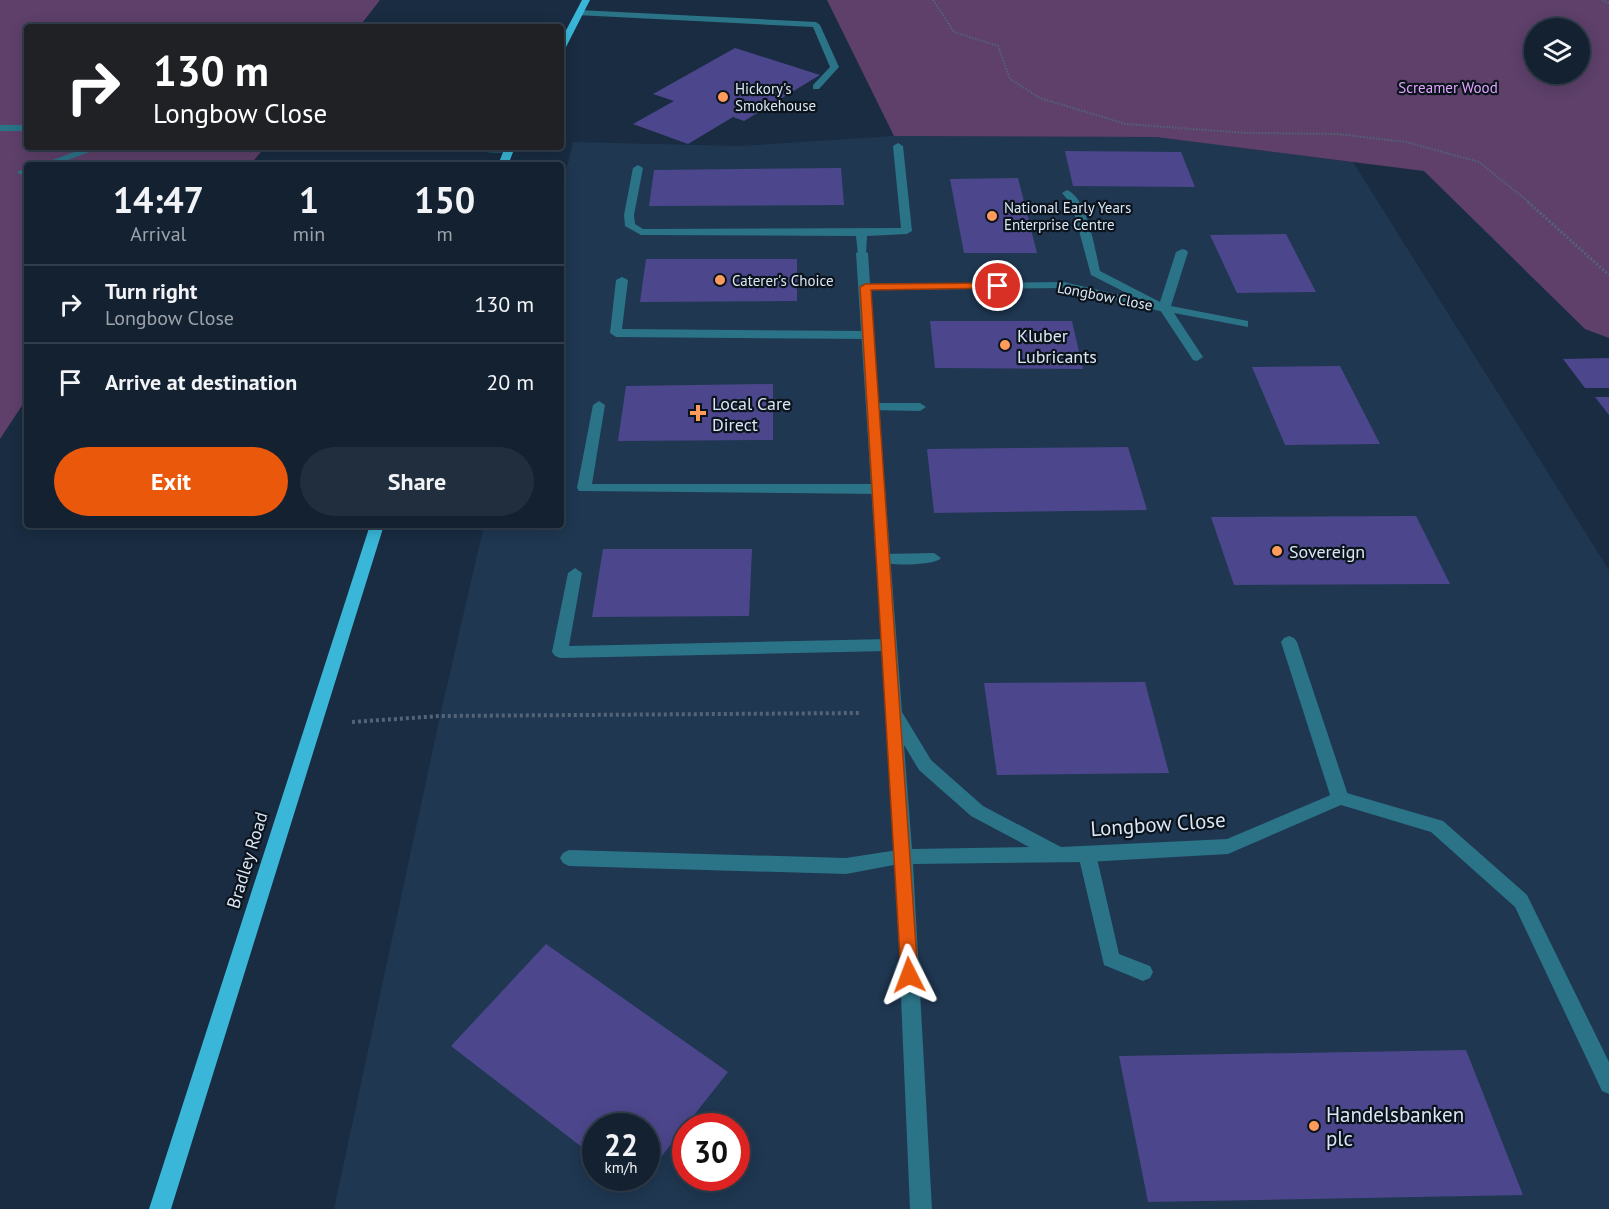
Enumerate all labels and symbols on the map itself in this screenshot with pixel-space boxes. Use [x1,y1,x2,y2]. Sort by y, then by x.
park label: Screamer Wood [1398,78,1498,97]
place label: Hickory's Smokehouse [735,79,816,115]
marker: Hickory's Smokehouse [716,90,730,104]
place label: National Early Years Enterprise Centre [1004,198,1131,234]
marker: National Early Years Enterprise Centre [985,209,999,223]
pin [972,260,1023,311]
place label: Caterer's Choice [732,271,834,290]
marker: Caterer's Choice [713,273,727,287]
street label: Longbow Close [1056,277,1154,315]
place label: Kluber Lubricants [1017,324,1097,368]
marker: Kluber Lubricants [998,338,1012,352]
place label: Local Care Direct [712,392,791,436]
marker: Local Care Direct [689,404,707,422]
place label: Sovereign [1289,540,1365,563]
marker: Sovereign [1270,544,1284,558]
street label: Longbow Close [1090,806,1226,842]
street label: Bradley Road [221,809,273,911]
position arrow [877,943,941,1007]
place label: Handelsbanken plc [1326,1101,1464,1152]
speed limit sign: 30 [672,1113,750,1191]
marker: Handelsbanken plc [1307,1119,1321,1133]

